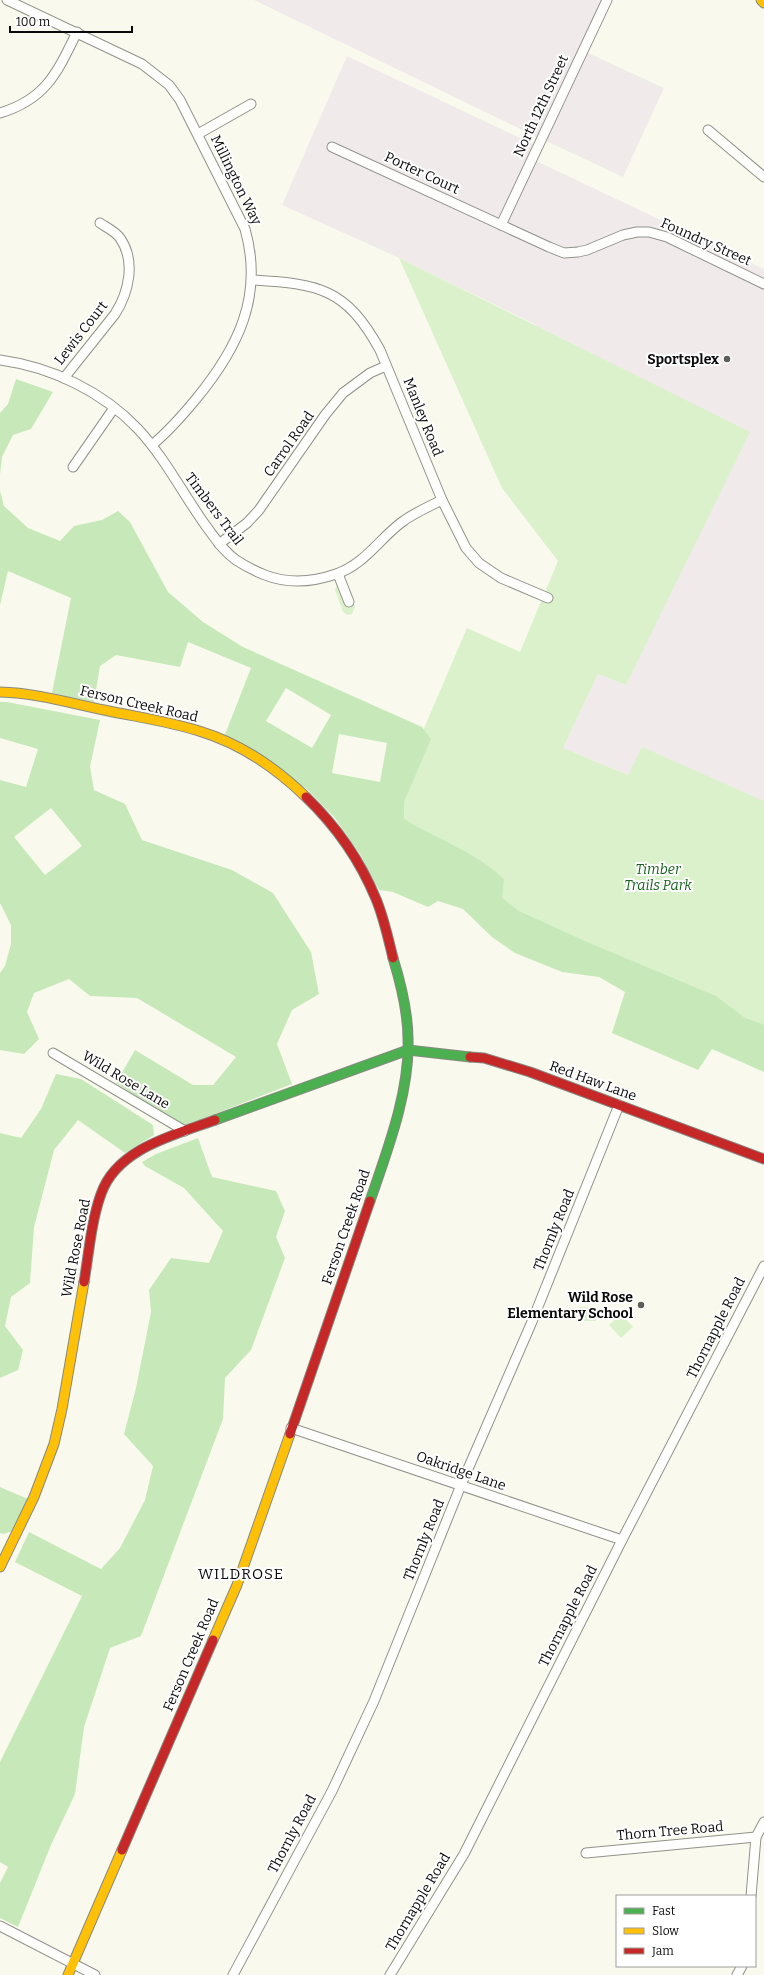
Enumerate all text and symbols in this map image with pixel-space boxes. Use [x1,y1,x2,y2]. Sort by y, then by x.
scale bar [10,8,132,34]
text: 100 m [16,15,51,29]
street label: North 12th Street [510,52,572,160]
street label: Millington Way [207,132,265,228]
street label: Porter Court [382,148,462,198]
street label: Foundry Street [658,214,754,270]
street label: Lewis Court [51,298,111,368]
place label: Sportsplex [647,351,719,368]
marker: Sportsplex [722,354,732,364]
street label: Manley Road [400,375,446,459]
street label: Carrol Road [260,408,318,480]
street label: Timbers Trail [181,469,247,549]
street label: Ferson Creek Road [78,682,200,726]
park label: Timber Trails Park [624,861,692,894]
street label: Wild Rose Lane [79,1047,173,1113]
street label: Red Haw Lane [547,1057,639,1105]
street label: Ferson Creek Road [318,1167,374,1287]
street label: Thornly Road [530,1187,578,1273]
street label: Wild Rose Road [58,1197,94,1299]
street label: Thornapple Road [683,1275,749,1381]
place label: Wild Rose Elementary School [507,1289,634,1322]
marker: Wild Rose Elementary School [636,1300,646,1310]
street label: Oakridge Lane [414,1448,508,1494]
street label: Thornly Road [400,1497,448,1583]
street label: Thornapple Road [535,1563,601,1669]
district label: WILDROSE [198,1565,284,1583]
street label: Ferson Creek Road [160,1596,222,1714]
street label: Thornly Road [264,1792,320,1876]
street label: Thorn Tree Road [616,1818,724,1844]
street label: Thornapple Road [382,1850,454,1954]
legend [616,1895,756,1967]
text: Fast [652,1904,676,1918]
text: Slow [652,1924,679,1938]
text: Jam [651,1944,674,1958]

